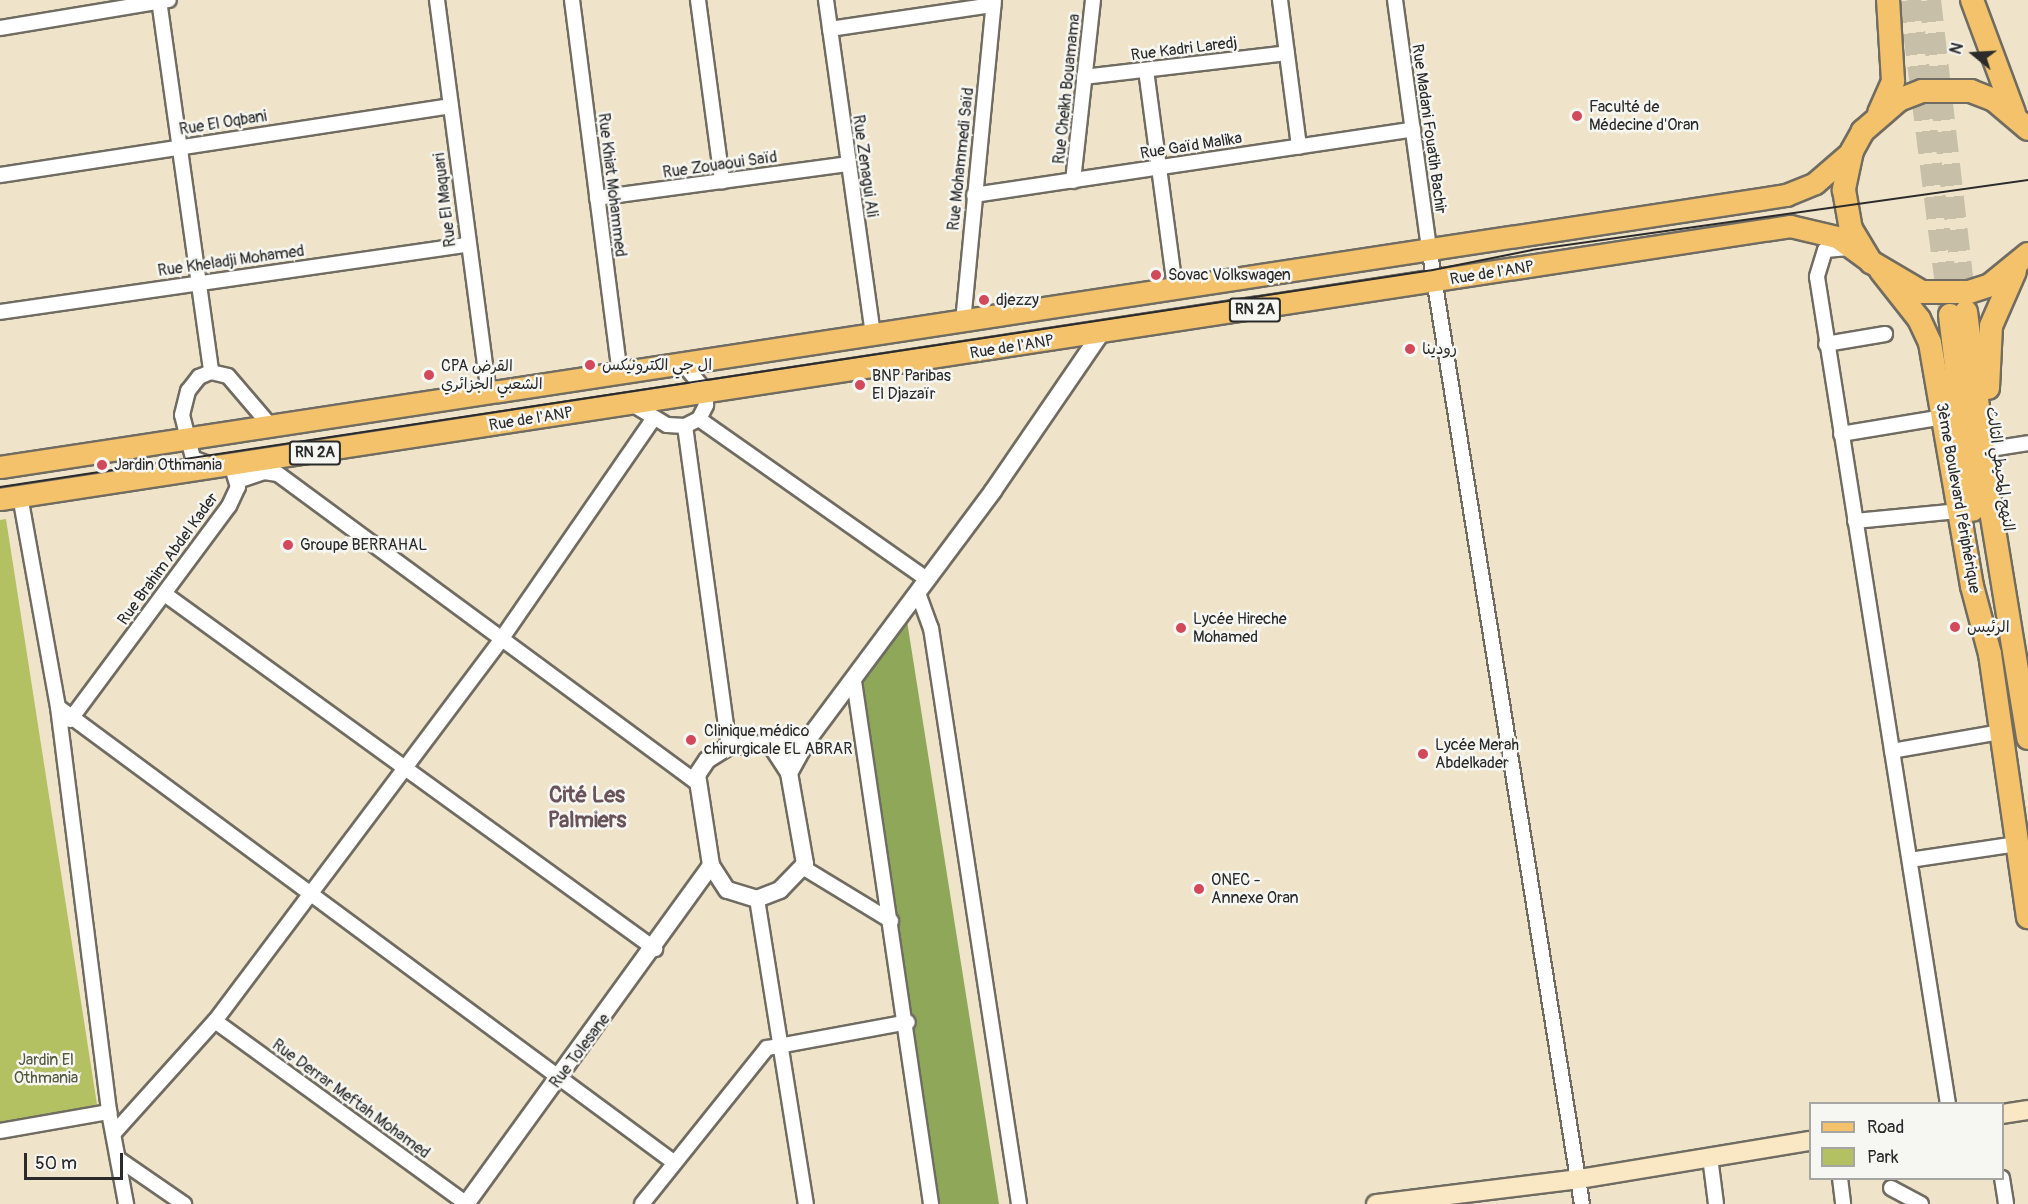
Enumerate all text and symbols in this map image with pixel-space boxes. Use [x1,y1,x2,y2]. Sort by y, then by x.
street label: Rue Cheikh Bouamama [1050,13,1084,165]
north arrow [1944,24,2004,84]
street label: Rue Kadri Laredj [1130,33,1238,65]
text: N [1946,40,1968,57]
street label: Rue Madani Fouatih Bachir [1408,43,1450,215]
street label: Rue Mohammedi Saïd [944,86,978,232]
place label: Faculté de Médecine d'Oran [1589,97,1699,135]
street label: Rue El Oqbani [178,107,268,139]
marker: Faculté de Médecine d'Oran [1570,109,1584,123]
street label: Rue Khiat Mohammed [594,112,630,258]
street label: Rue Zenagui Ali [848,114,882,218]
street label: Rue Gaïd Malika [1139,128,1243,164]
street label: Rue Zouaoui Saïd [661,147,779,183]
street label: Rue El Maquari [430,152,460,248]
street label: Rue Kheladji Mohamed [156,241,306,281]
street label: Rue de l'ANP [1449,257,1535,289]
place label: Sovac Volkswagen [1168,265,1291,285]
marker: Sovac Volkswagen [1149,268,1163,282]
place label: djezzy [996,290,1039,310]
marker: djezzy [977,293,991,307]
road number: RN 2A [1228,298,1282,322]
street label: Rue de l'ANP [969,331,1055,363]
place label: رودينا [1422,339,1457,359]
marker: رودينا [1403,342,1417,356]
place label: ال جي الكترونيكس [602,355,712,375]
place label: CPA القرض الشعبي الجزائري [441,356,543,394]
marker: ال جي الكترونيكس [583,358,597,372]
place label: BNP Paribas El Djazaïr [872,366,951,404]
marker: CPA القرض الشعبي الجزائري [422,368,436,382]
marker: BNP Paribas El Djazaïr [853,378,867,392]
street label: 3ème Boulevard Périphérique [1932,401,1984,595]
street label: Rue de l'ANP [488,403,574,435]
street label: النهج المحيطي الثالث [1982,405,2018,533]
road number: RN 2A [288,441,342,465]
place label: Jardin Othmania [114,455,222,475]
marker: Jardin Othmania [95,458,109,472]
street label: Rue Brahim Abdel Kader [114,489,222,629]
place label: Groupe BERRAHAL [300,535,427,555]
marker: Groupe BERRAHAL [281,538,295,552]
place label: Lycée Hireche Mohamed [1193,609,1287,647]
place label: الرئيس [1967,617,2010,637]
marker: الرئيس [1948,620,1962,634]
marker: Lycée Hireche Mohamed [1174,621,1188,635]
place label: Clinique médico chirurgicale EL ABRAR [704,721,852,759]
marker: Clinique médico chirurgicale EL ABRAR [682,731,700,749]
place label: Lycée Merah Abdelkader [1435,735,1519,773]
marker: Lycée Merah Abdelkader [1416,747,1430,761]
district label: Cité Les Palmiers [548,782,626,834]
place label: ONEC - Annexe Oran [1211,870,1299,908]
marker: ONEC - Annexe Oran [1192,882,1206,896]
street label: Rue Tolesane [546,1010,614,1092]
street label: Rue Derrar Meftah Mohamed [268,1035,434,1163]
park label: Jardin El Othmania [14,1050,78,1088]
legend [1809,1102,2004,1180]
text: Road [1867,1116,1904,1139]
scale bar [27,1141,126,1179]
text: Park [1867,1146,1899,1169]
text: 50 m [35,1152,77,1175]

